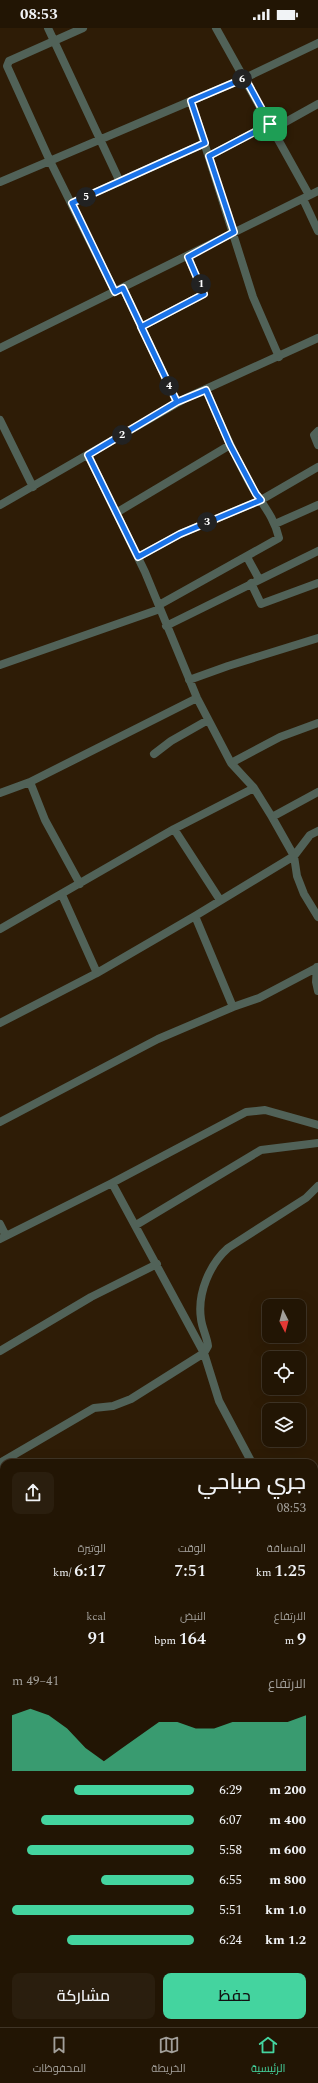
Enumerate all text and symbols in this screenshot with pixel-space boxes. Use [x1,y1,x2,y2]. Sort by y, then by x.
text: 08:53 [20,3,58,26]
pin: 6 [232,69,252,89]
text: 6 [239,70,245,87]
pin [253,107,287,141]
icon: arrive [259,113,281,135]
pin: 5 [76,187,96,207]
text: 5 [83,188,89,205]
pin: 1 [191,274,211,294]
text: 1 [198,275,204,292]
pin: 4 [159,376,179,396]
text: 4 [166,377,172,394]
pin: 2 [112,425,132,445]
text: 2 [119,426,125,443]
pin: 3 [197,512,217,532]
text: 3 [204,513,210,530]
north arrow [262,1299,306,1343]
map controls [262,1299,306,1447]
button: locate [262,1351,306,1395]
button: layers [262,1403,306,1447]
text: جري صباحي [197,1466,306,1499]
button: share [12,1472,54,1514]
text: 08:53 [277,1498,306,1518]
text: الوتيرة [78,1540,106,1557]
text: الوقت [178,1540,206,1557]
text: المسافة [267,1540,306,1557]
text: 6:17 [74,1558,106,1584]
text: 7:51 [174,1558,206,1584]
text: 1.25 [274,1558,306,1584]
text: /km [53,1564,74,1581]
text: km [256,1564,274,1581]
text: kcal [86,1608,106,1625]
text: النبض [180,1608,206,1625]
text: الارتفاع [274,1608,306,1625]
text: 91 [88,1625,106,1651]
text: 164 [179,1626,206,1652]
text: 9 [297,1626,306,1652]
text: bpm [154,1632,179,1649]
text: m [285,1632,297,1649]
text: 41–49 m [12,1671,59,1691]
text: الارتفاع [268,1674,306,1694]
text: 6:29 [219,1780,242,1800]
text: 200 m [269,1780,306,1800]
text: 6:07 [219,1810,242,1830]
text: 400 m [269,1810,306,1830]
text: 5:58 [219,1840,242,1860]
text: 600 m [269,1840,306,1860]
text: 6:55 [219,1870,242,1890]
text: 800 m [269,1870,306,1890]
text: 5:51 [219,1900,242,1920]
text: 1.0 km [265,1900,306,1920]
text: 6:24 [219,1930,242,1950]
text: 1.2 km [265,1930,306,1950]
button: مشاركة [12,1973,155,2019]
button: حفظ [163,1973,306,2019]
tab: المحفوظات [33,2034,86,2078]
tab: الخريطة [151,2034,186,2078]
tab: الرئيسية [251,2034,285,2078]

